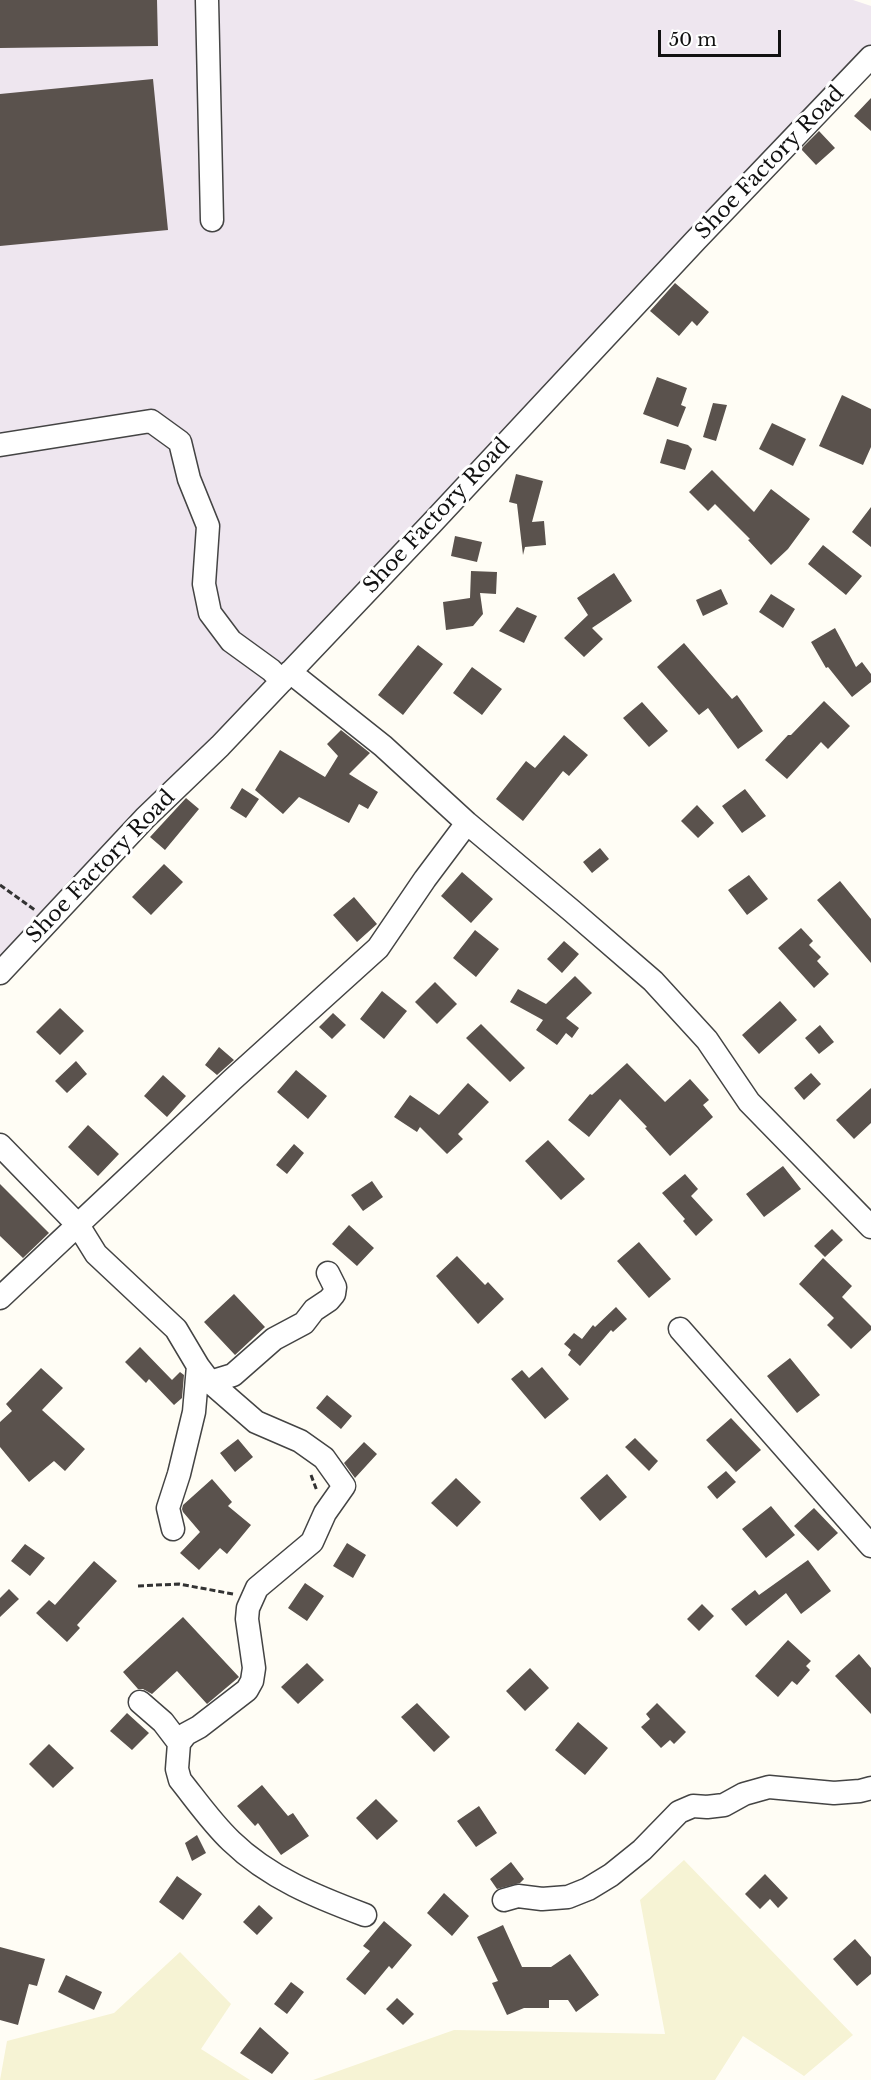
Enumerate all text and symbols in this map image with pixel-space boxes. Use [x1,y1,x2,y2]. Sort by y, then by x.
scale bar [661,18,784,56]
text: 50 m [669,29,717,51]
street label: Shoe Factory Road [690,81,850,245]
street label: Shoe Factory Road [359,433,515,599]
street label: Shoe Factory Road [21,785,181,949]

